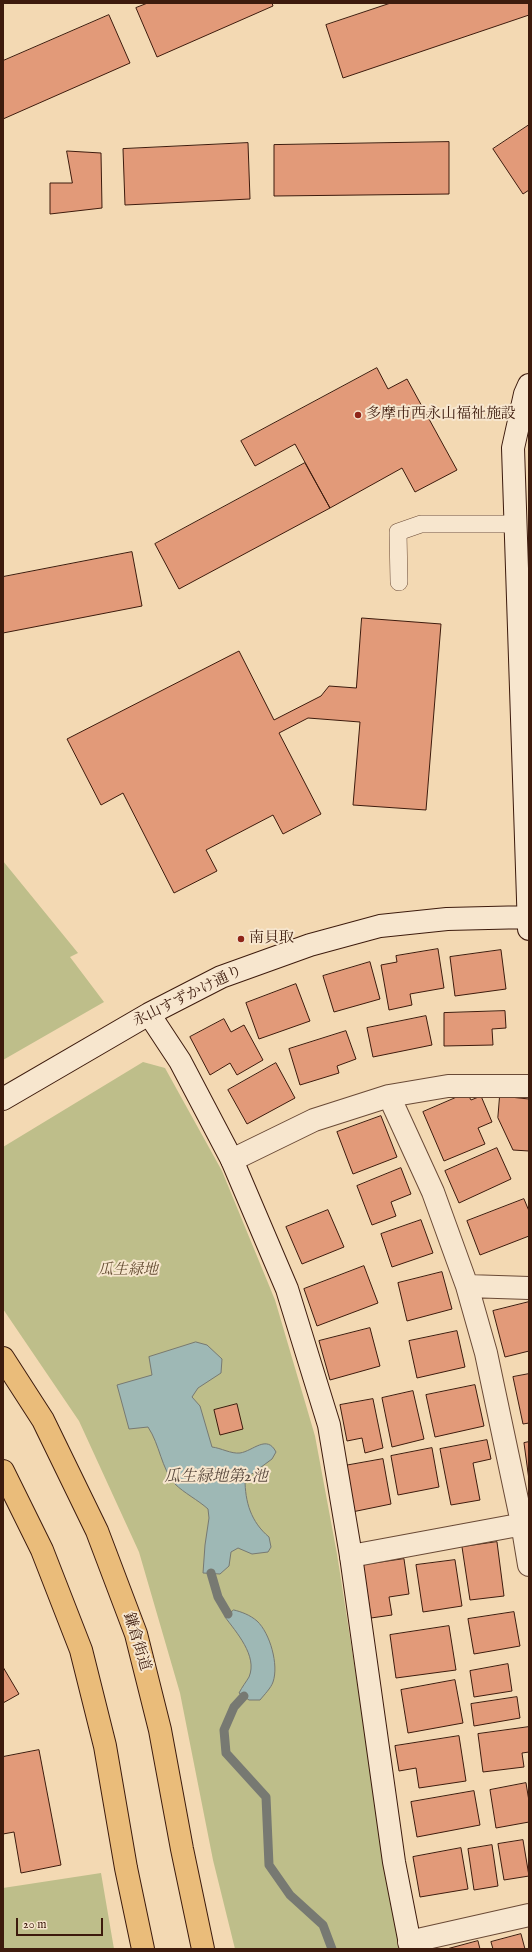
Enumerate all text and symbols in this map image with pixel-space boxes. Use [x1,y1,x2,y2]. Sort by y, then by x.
place label: 多摩市西永山福祉施設 [366,406,516,424]
marker: 多摩市西永山福祉施設 [353,410,363,420]
place label: 南貝取 [249,930,294,948]
marker: 南貝取 [236,934,246,944]
street label: 永山すずかけ通り [130,963,246,1031]
park label: 瓜生緑地 [98,1262,158,1280]
water label: 瓜生緑地第2池 [164,1468,268,1488]
street label: 鎌倉街道 [119,1611,153,1673]
scale bar [18,1910,105,1936]
text: 20 m [23,1917,46,1932]

